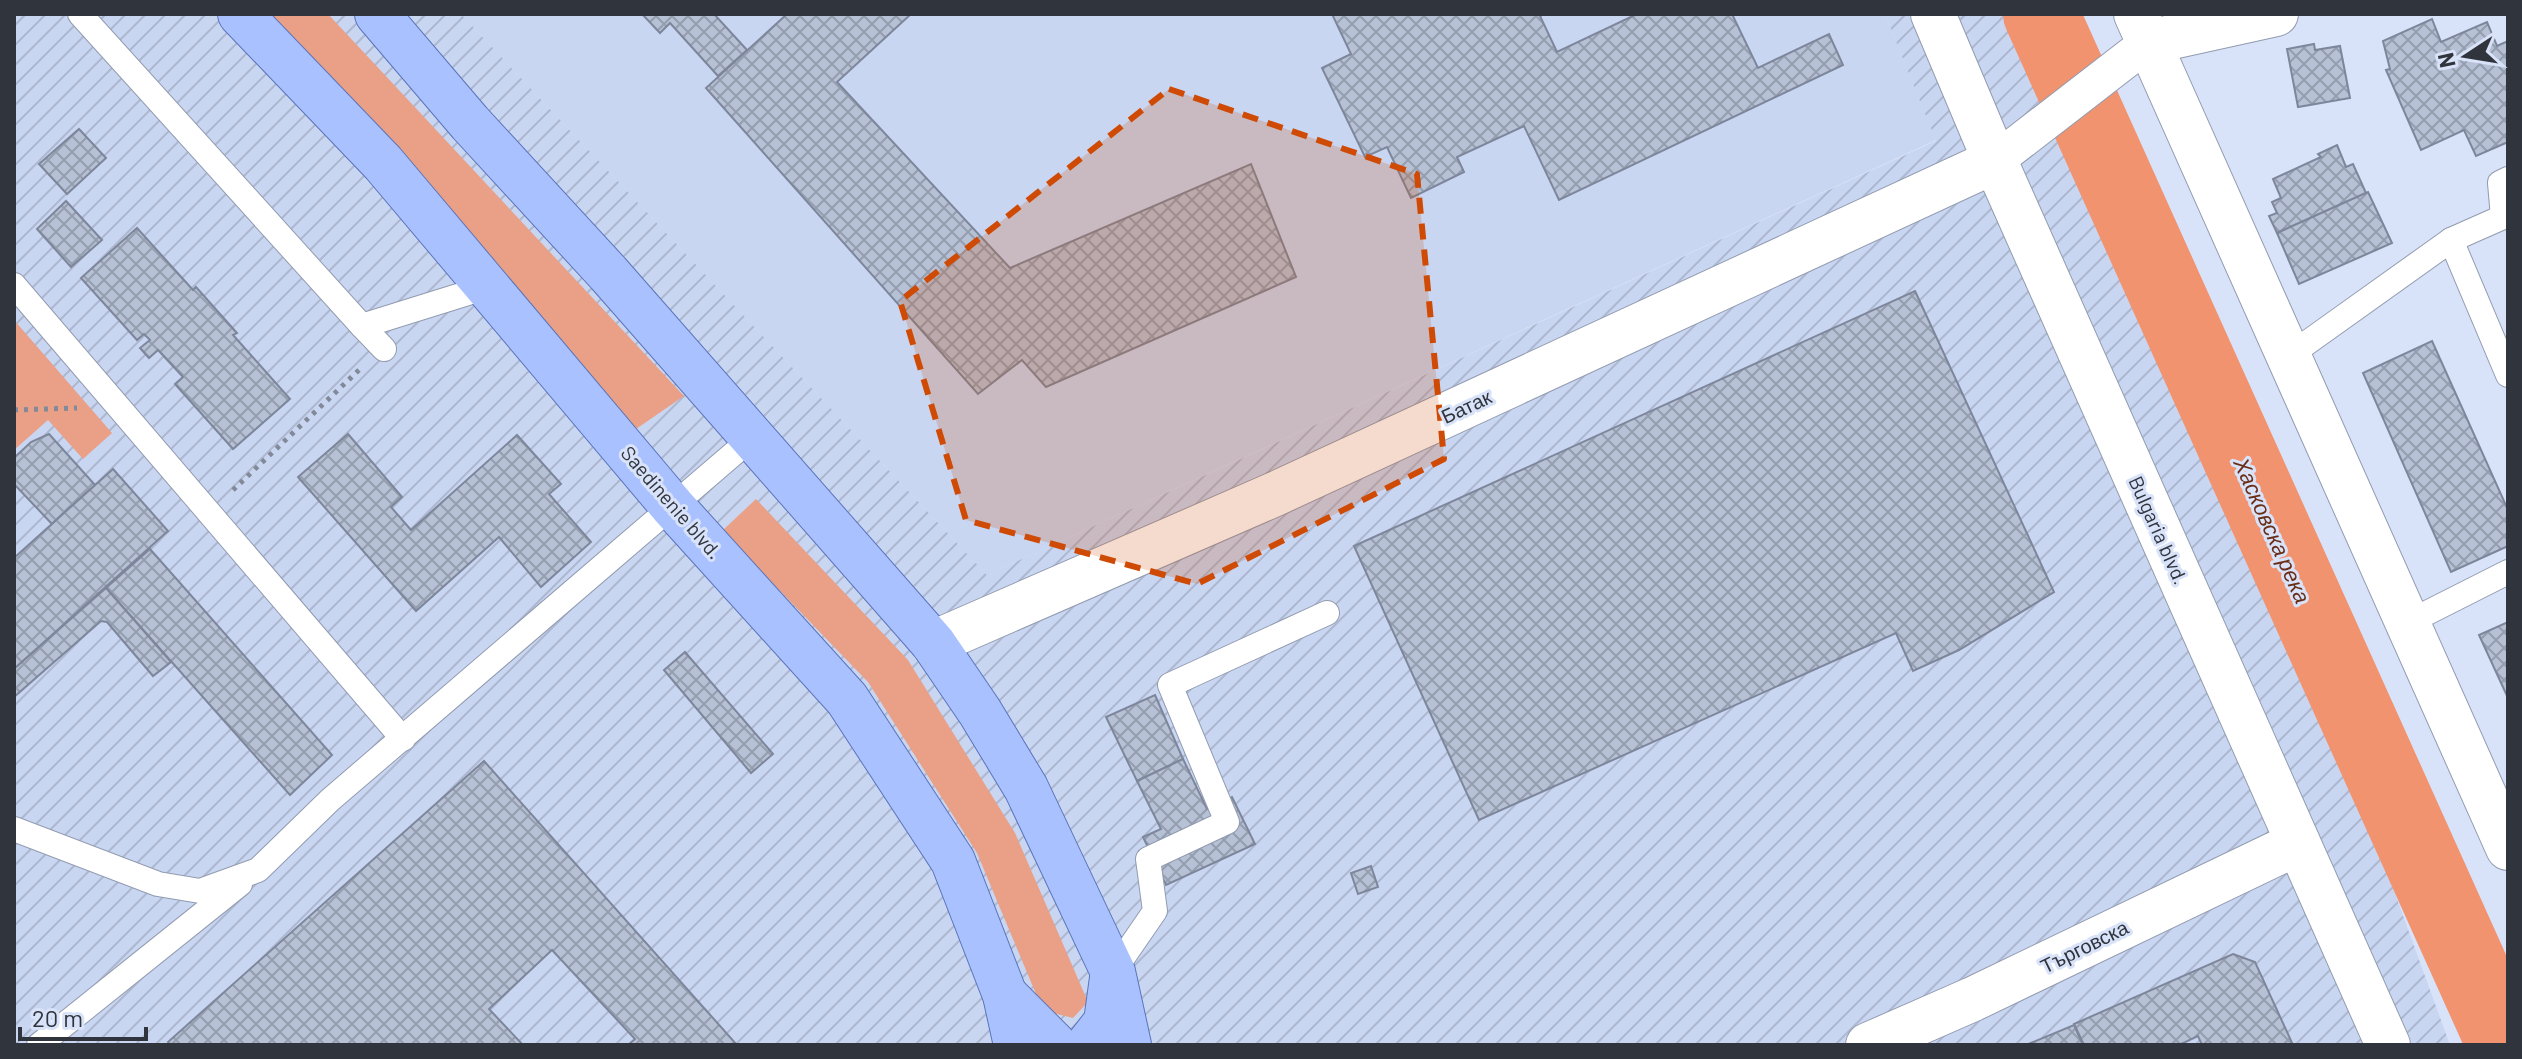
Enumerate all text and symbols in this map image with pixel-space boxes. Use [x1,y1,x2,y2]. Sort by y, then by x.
north arrow [2426,16,2506,96]
text: N [2431,51,2460,70]
street label: Батак [1437,384,1495,428]
street label: Saedinenie blvd. [617,441,727,563]
water label: Хасковска река [2228,452,2317,607]
street label: Bulgaria blvd. [2124,472,2194,588]
street label: Търговска [2036,914,2133,978]
scale bar [20,991,146,1041]
text: 20 m [32,1003,83,1032]

